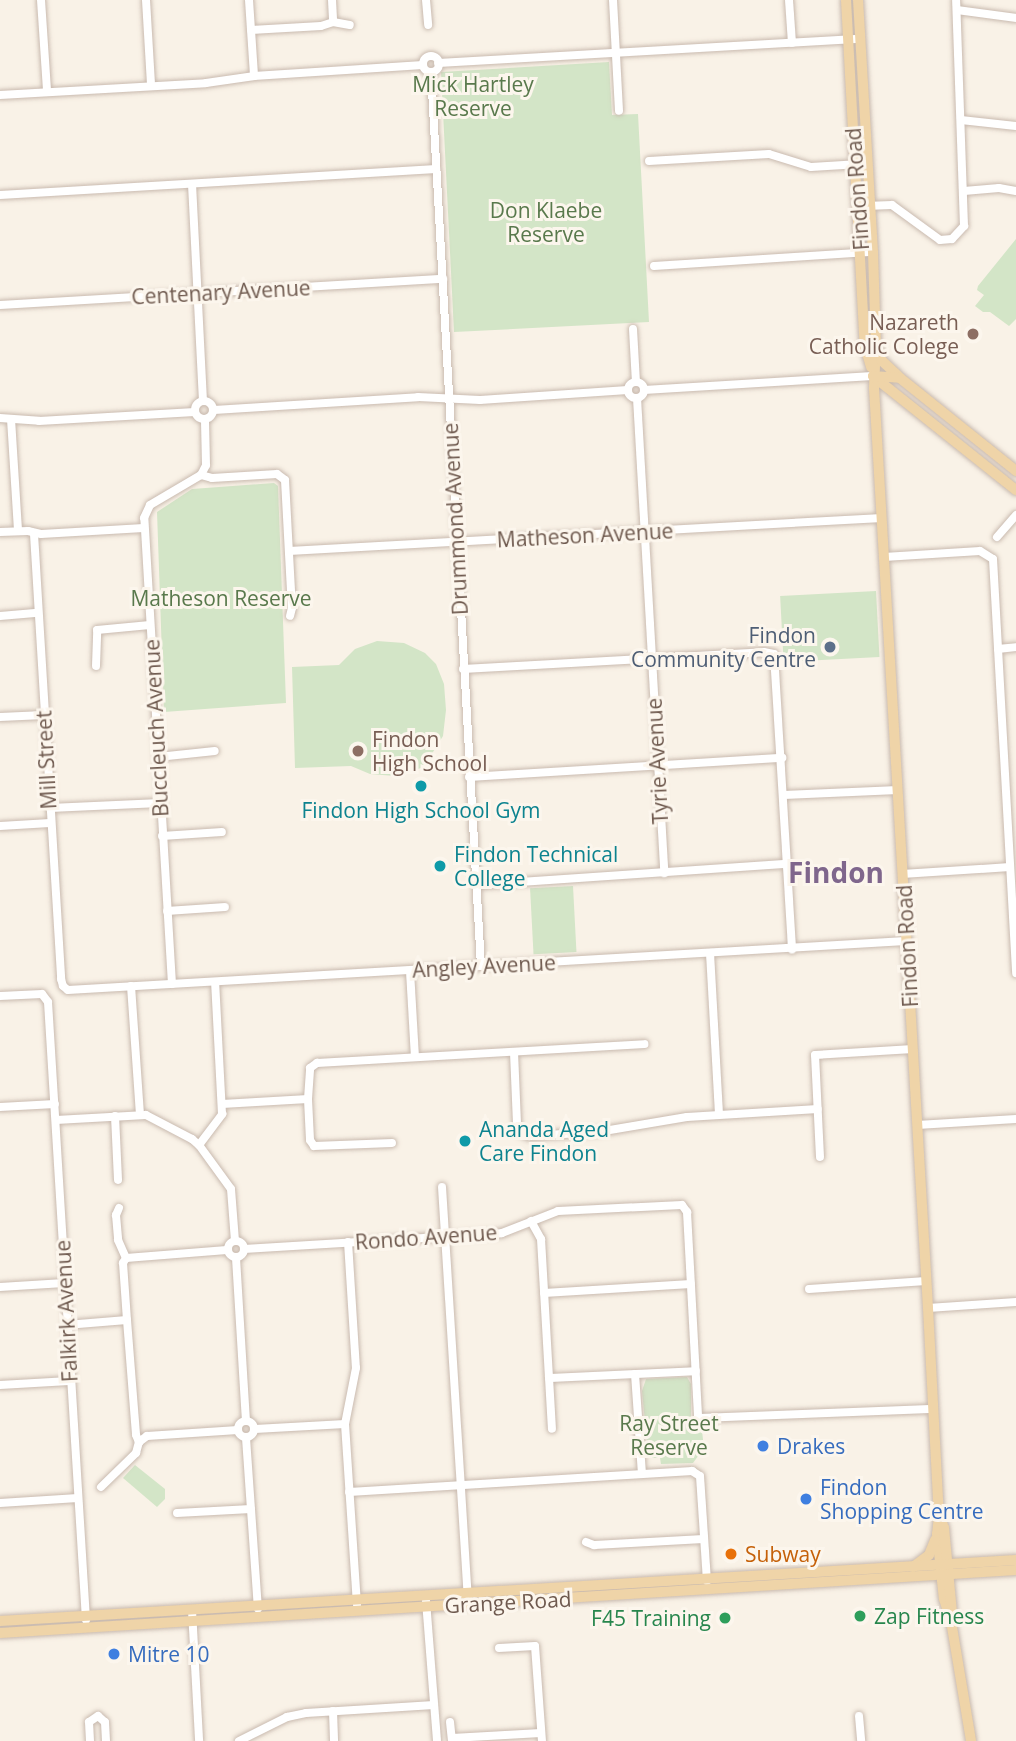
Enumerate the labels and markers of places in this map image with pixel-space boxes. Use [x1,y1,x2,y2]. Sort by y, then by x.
place label: Nazareth Catholic Colege [809,309,959,359]
marker: Nazareth Catholic Colege [965,326,981,342]
place label: Findon Community Centre [631,622,816,672]
marker: Findon Community Centre [822,639,838,655]
place label: Findon High School [372,726,488,776]
marker: Findon High School [350,743,366,759]
marker: Findon High School Gym [413,778,429,794]
place label: Findon High School Gym [301,797,541,823]
place label: Findon Technical College [454,841,618,891]
marker: Findon Technical College [432,858,448,874]
place label: Ananda Aged Care Findon [479,1116,609,1166]
marker: Ananda Aged Care Findon [457,1133,473,1149]
place label: Drakes [777,1433,845,1459]
marker: Drakes [755,1438,771,1454]
place label: Findon Shopping Centre [820,1474,984,1524]
marker: Findon Shopping Centre [798,1491,814,1507]
place label: Subway [745,1541,821,1567]
marker: Subway [723,1546,739,1562]
place label: Zap Fitness [874,1603,984,1629]
place label: F45 Training [591,1605,711,1631]
marker: Zap Fitness [852,1608,868,1624]
marker: F45 Training [717,1610,733,1626]
place label: Mitre 10 [128,1641,210,1667]
marker: Mitre 10 [106,1646,122,1662]

